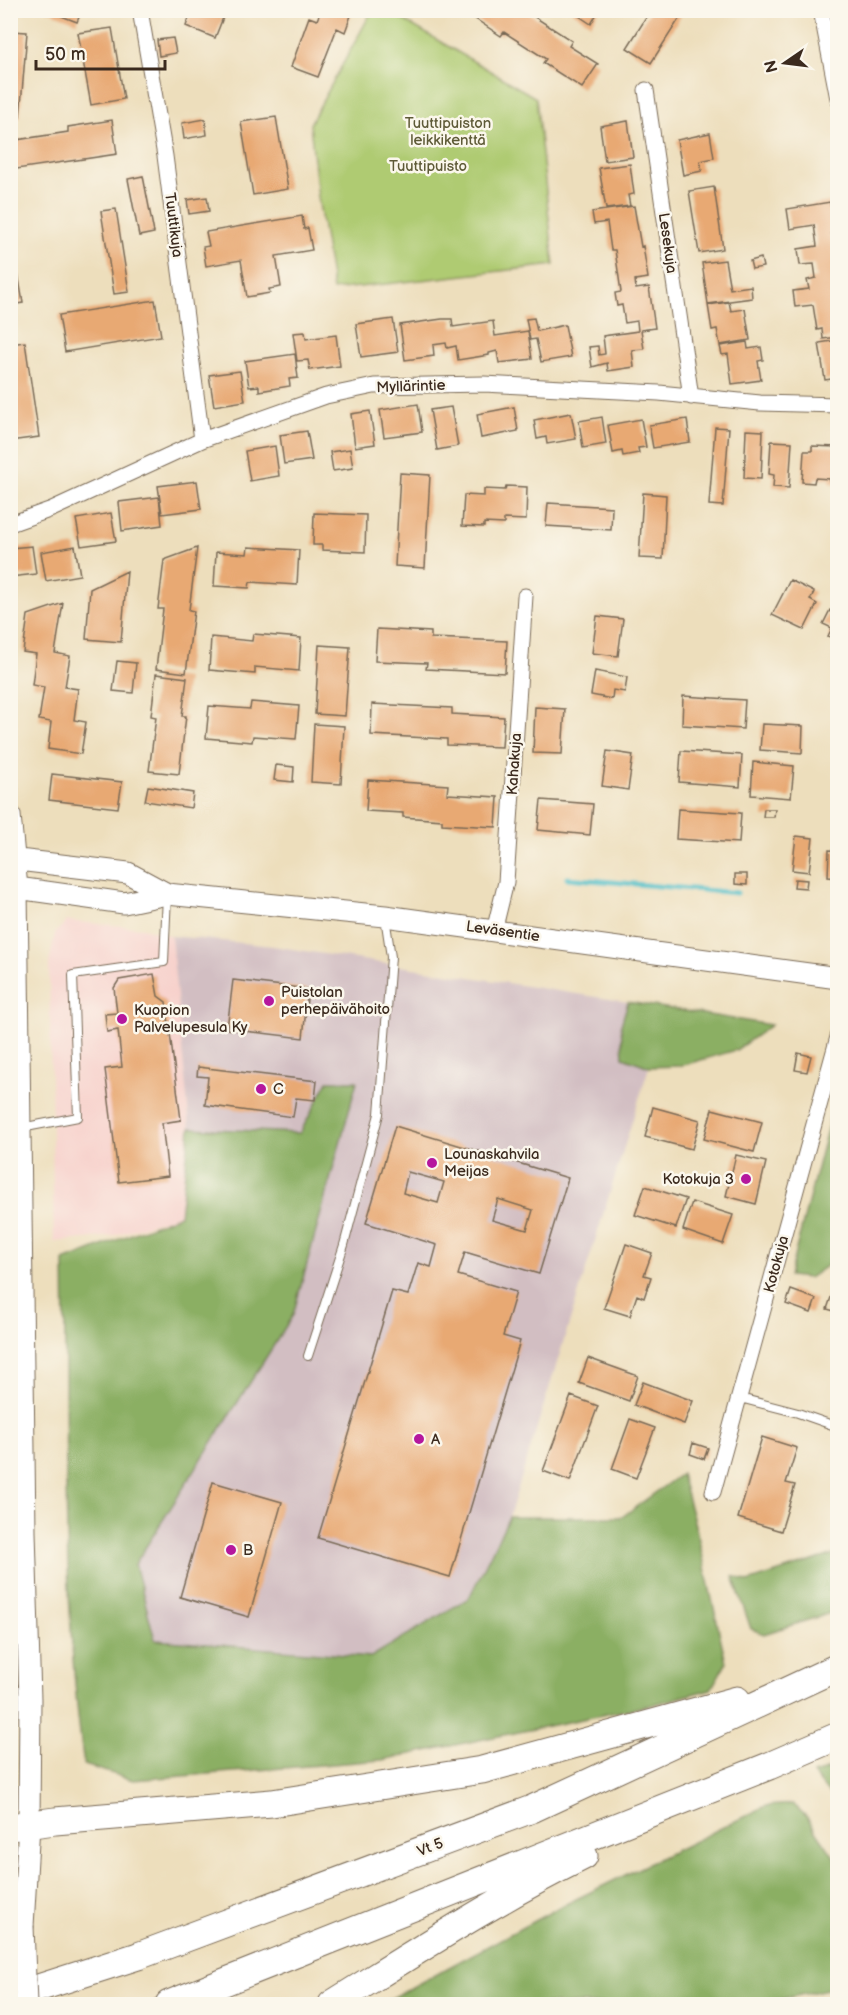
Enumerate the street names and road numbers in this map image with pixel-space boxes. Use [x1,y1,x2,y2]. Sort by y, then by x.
street label: Tuuttikuja [160,192,187,258]
street label: Lesekuja [654,212,681,275]
street label: Myllärintie [376,376,446,397]
street label: Kahakuja [503,732,526,796]
street label: Leväsentie [465,917,541,946]
street label: Kotokuja [760,1234,793,1295]
street label: Vt 5 [414,1834,446,1861]

